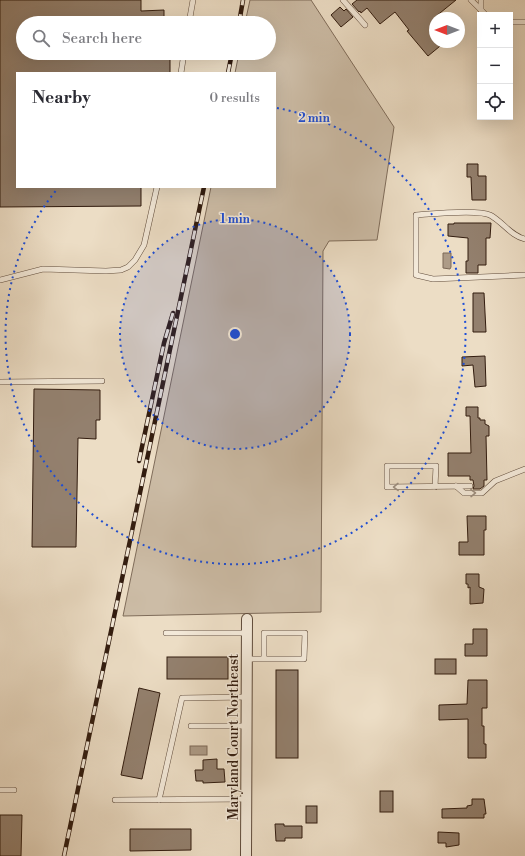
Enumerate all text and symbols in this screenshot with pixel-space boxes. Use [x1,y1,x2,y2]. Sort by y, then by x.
north arrow [429,12,465,48]
map controls [477,12,513,120]
button: + [477,12,513,48]
search box [16,16,276,60]
icon: search [30,27,52,49]
text: Search here [62,29,142,48]
button: − [477,48,513,84]
button: locate [477,84,513,120]
text: Nearby [32,87,91,109]
text: 0 results [209,90,260,106]
text: 2 min [298,111,330,126]
text: 1 min [220,212,251,227]
centre of rings [228,327,242,341]
one-way arrow [393,483,399,491]
one-way arrow [470,489,476,497]
street label: Maryland Court Northeast [225,654,243,820]

